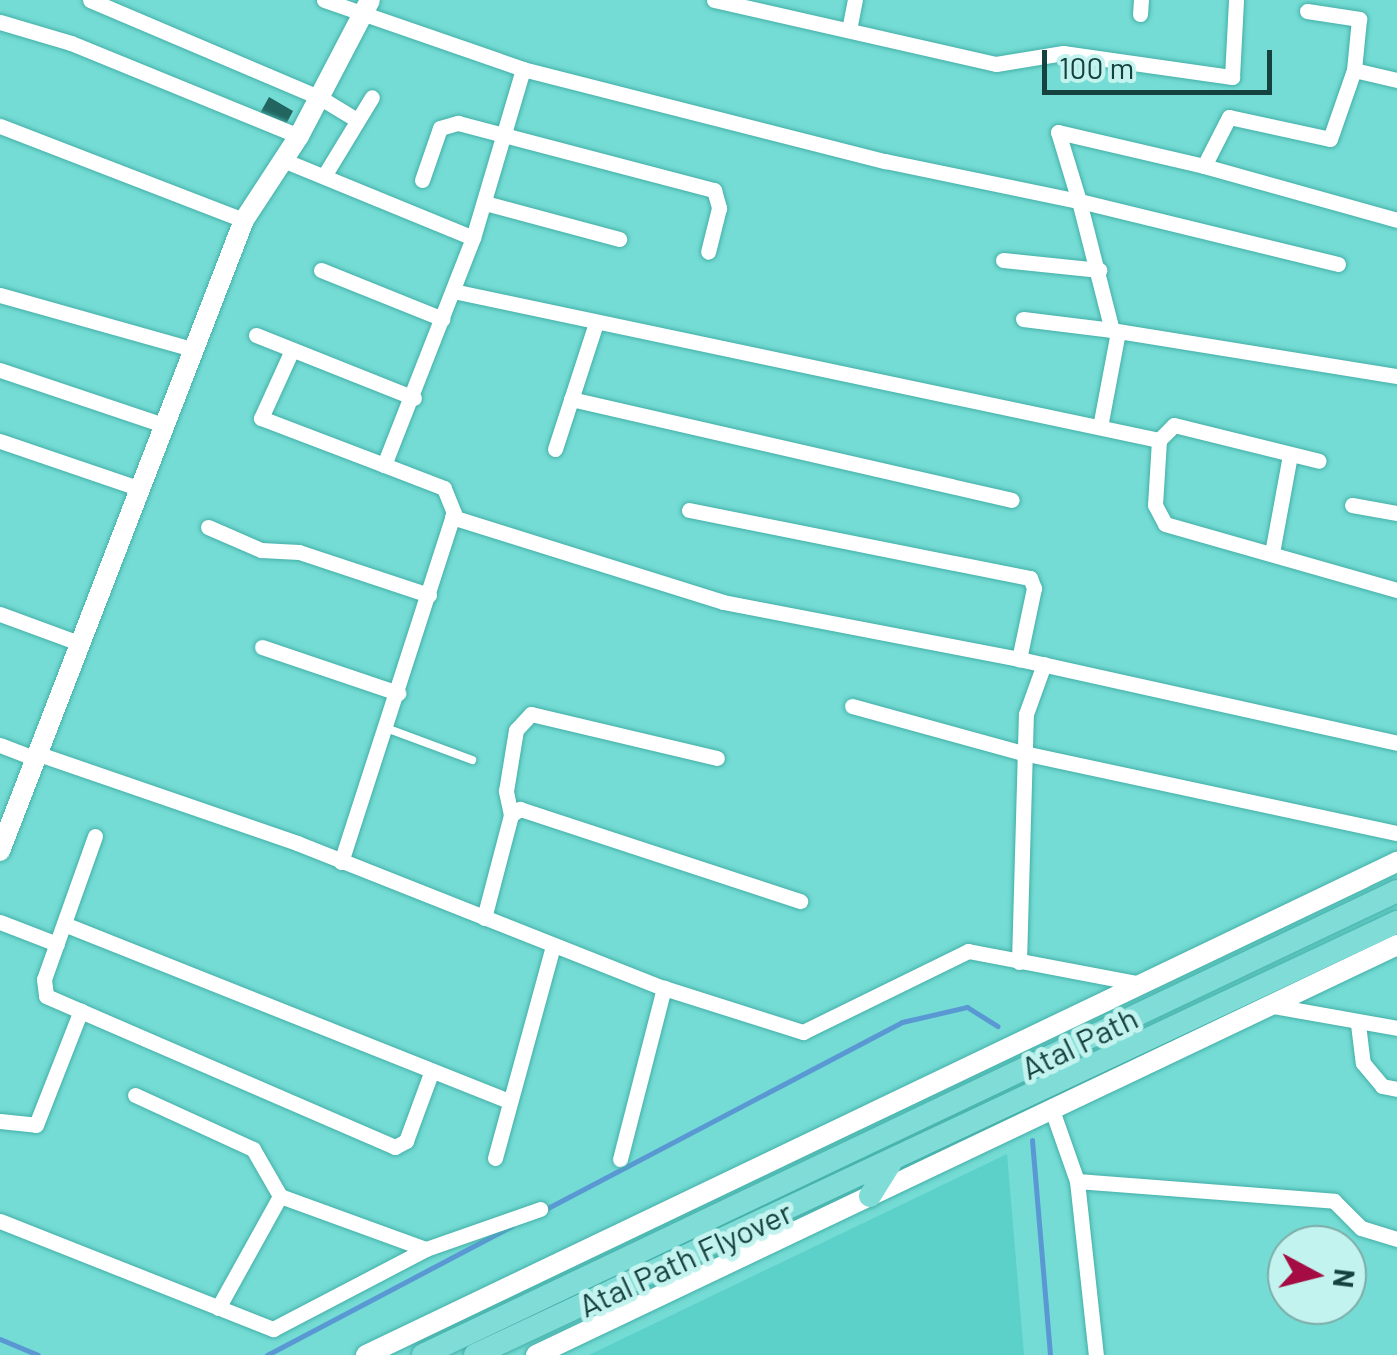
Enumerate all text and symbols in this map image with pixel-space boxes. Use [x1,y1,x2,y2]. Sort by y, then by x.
scale bar [1047,30,1277,92]
text: 100 m [1059,49,1134,85]
street label: Atal Path [1015,997,1143,1087]
street label: Atal Path Flyover [572,1192,798,1324]
north arrow [1267,1225,1367,1325]
text: N [1327,1267,1363,1290]

